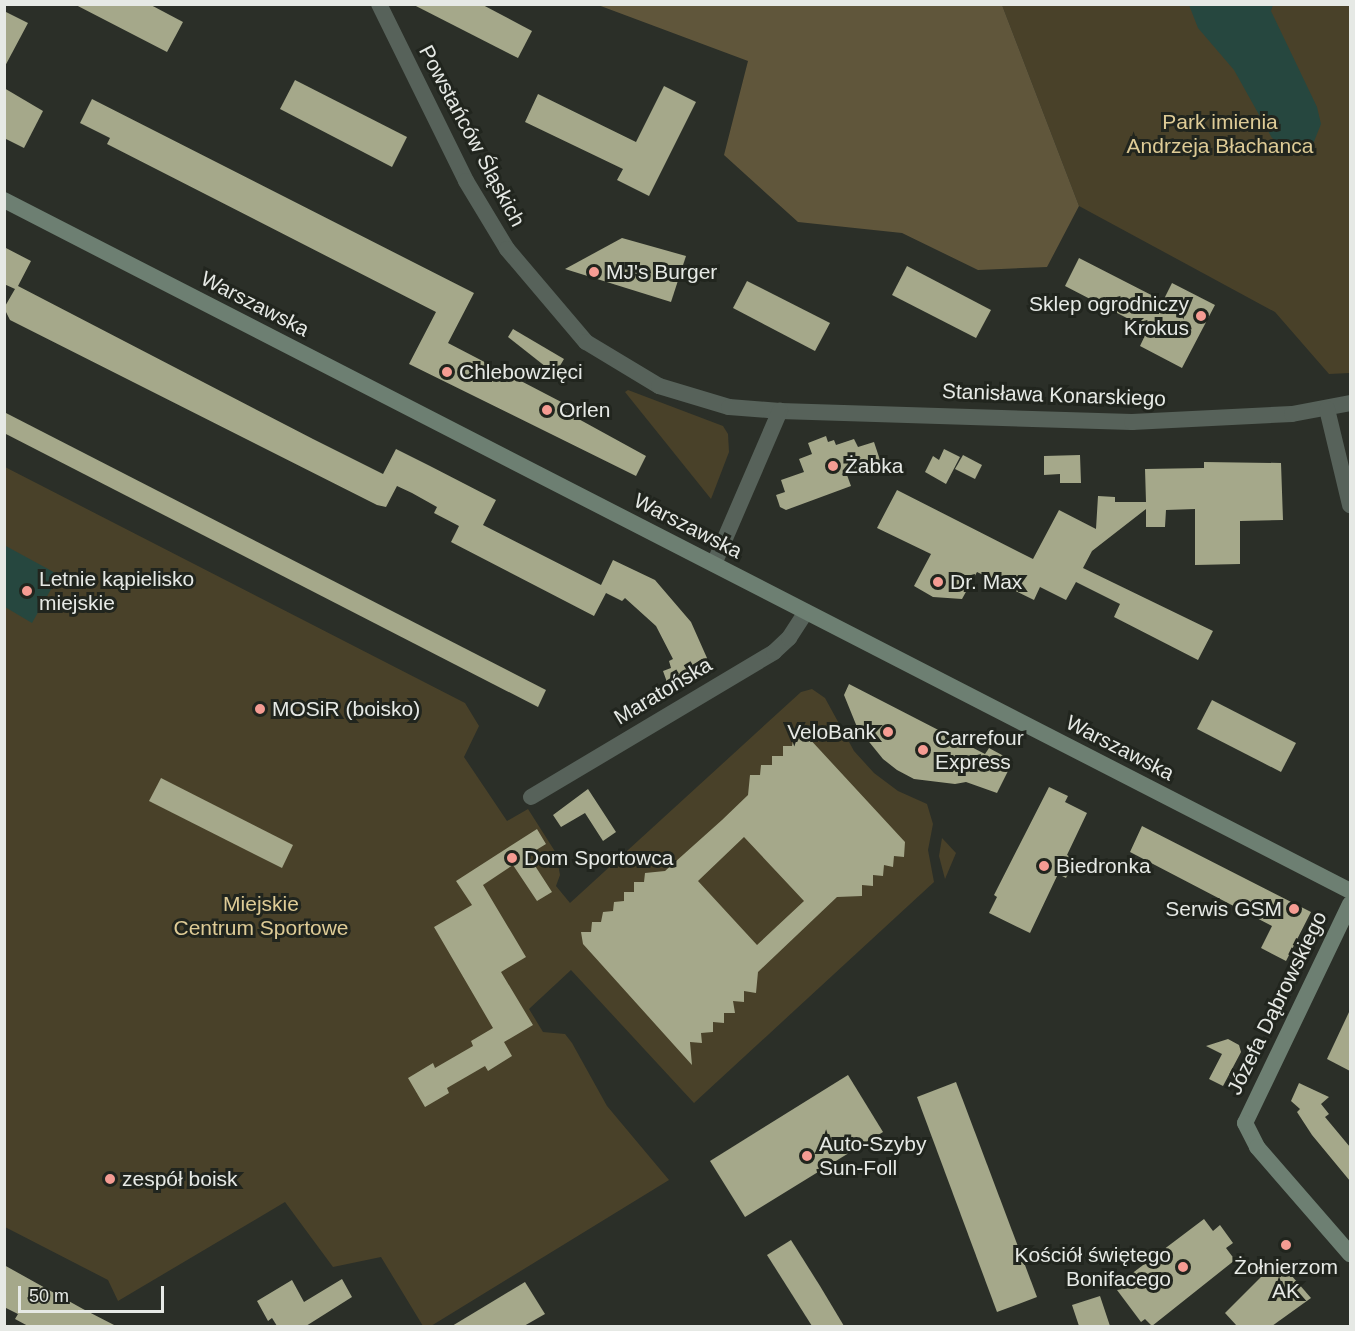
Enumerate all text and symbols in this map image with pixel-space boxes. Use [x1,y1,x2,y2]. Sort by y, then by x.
street label: Powstańców Śląskich [413,41,531,231]
park label: Park imienia Andrzeja Błachanca [1127,109,1313,159]
place label: MJ's Burger [606,259,717,285]
marker: MJ's Burger [587,265,601,279]
street label: Warszawska [197,266,313,342]
place label: Sklep ogrodniczy Krokus [1029,291,1189,341]
marker: Sklep ogrodniczy Krokus [1194,309,1208,323]
place label: Chlebowzięci [459,359,583,385]
marker: Chlebowzięci [440,365,454,379]
street label: Stanisława Konarskiego [942,378,1166,412]
place label: Orlen [559,397,610,423]
marker: Orlen [540,403,554,417]
place label: Żabka [845,453,903,479]
marker: Żabka [826,459,840,473]
street label: Warszawska [630,488,746,564]
place label: Letnie kąpielisko miejskie [39,566,194,616]
place label: Dr. Max [950,569,1022,595]
marker: Dr. Max [931,575,945,589]
marker: Letnie kąpielisko miejskie [20,584,34,598]
street label: Maratońska [609,652,717,730]
place label: MOSiR (boisko) [272,696,420,722]
marker: MOSiR (boisko) [253,702,267,716]
street label: Warszawska [1062,710,1178,786]
place label: VeloBank [787,719,876,745]
marker: VeloBank [881,725,895,739]
place label: Carrefour Express [935,725,1024,775]
marker: Carrefour Express [916,743,930,757]
place label: Dom Sportowca [524,845,673,871]
marker: Dom Sportowca [505,851,519,865]
place label: Biedronka [1056,853,1151,879]
marker: Biedronka [1037,859,1051,873]
park label: Miejskie Centrum Sportowe [173,891,349,941]
place label: Serwis GSM [1165,896,1282,922]
marker: Serwis GSM [1287,902,1301,916]
street label: Józefa Dąbrowskiego [1222,907,1332,1099]
place label: Auto-Szyby Sun-Foll [819,1131,926,1181]
marker: Auto-Szyby Sun-Foll [800,1149,814,1163]
place label: zespół boisk [122,1166,238,1192]
marker: zespół boisk [103,1172,117,1186]
marker: Żołnierzom AK [1279,1238,1293,1252]
place label: Kościół świętego Bonifacego [1015,1242,1171,1292]
place label: Żołnierzom AK [1234,1254,1338,1304]
marker: Kościół świętego Bonifacego [1176,1260,1190,1274]
scale bar [21,1274,166,1312]
text: 50 m [29,1286,69,1306]

